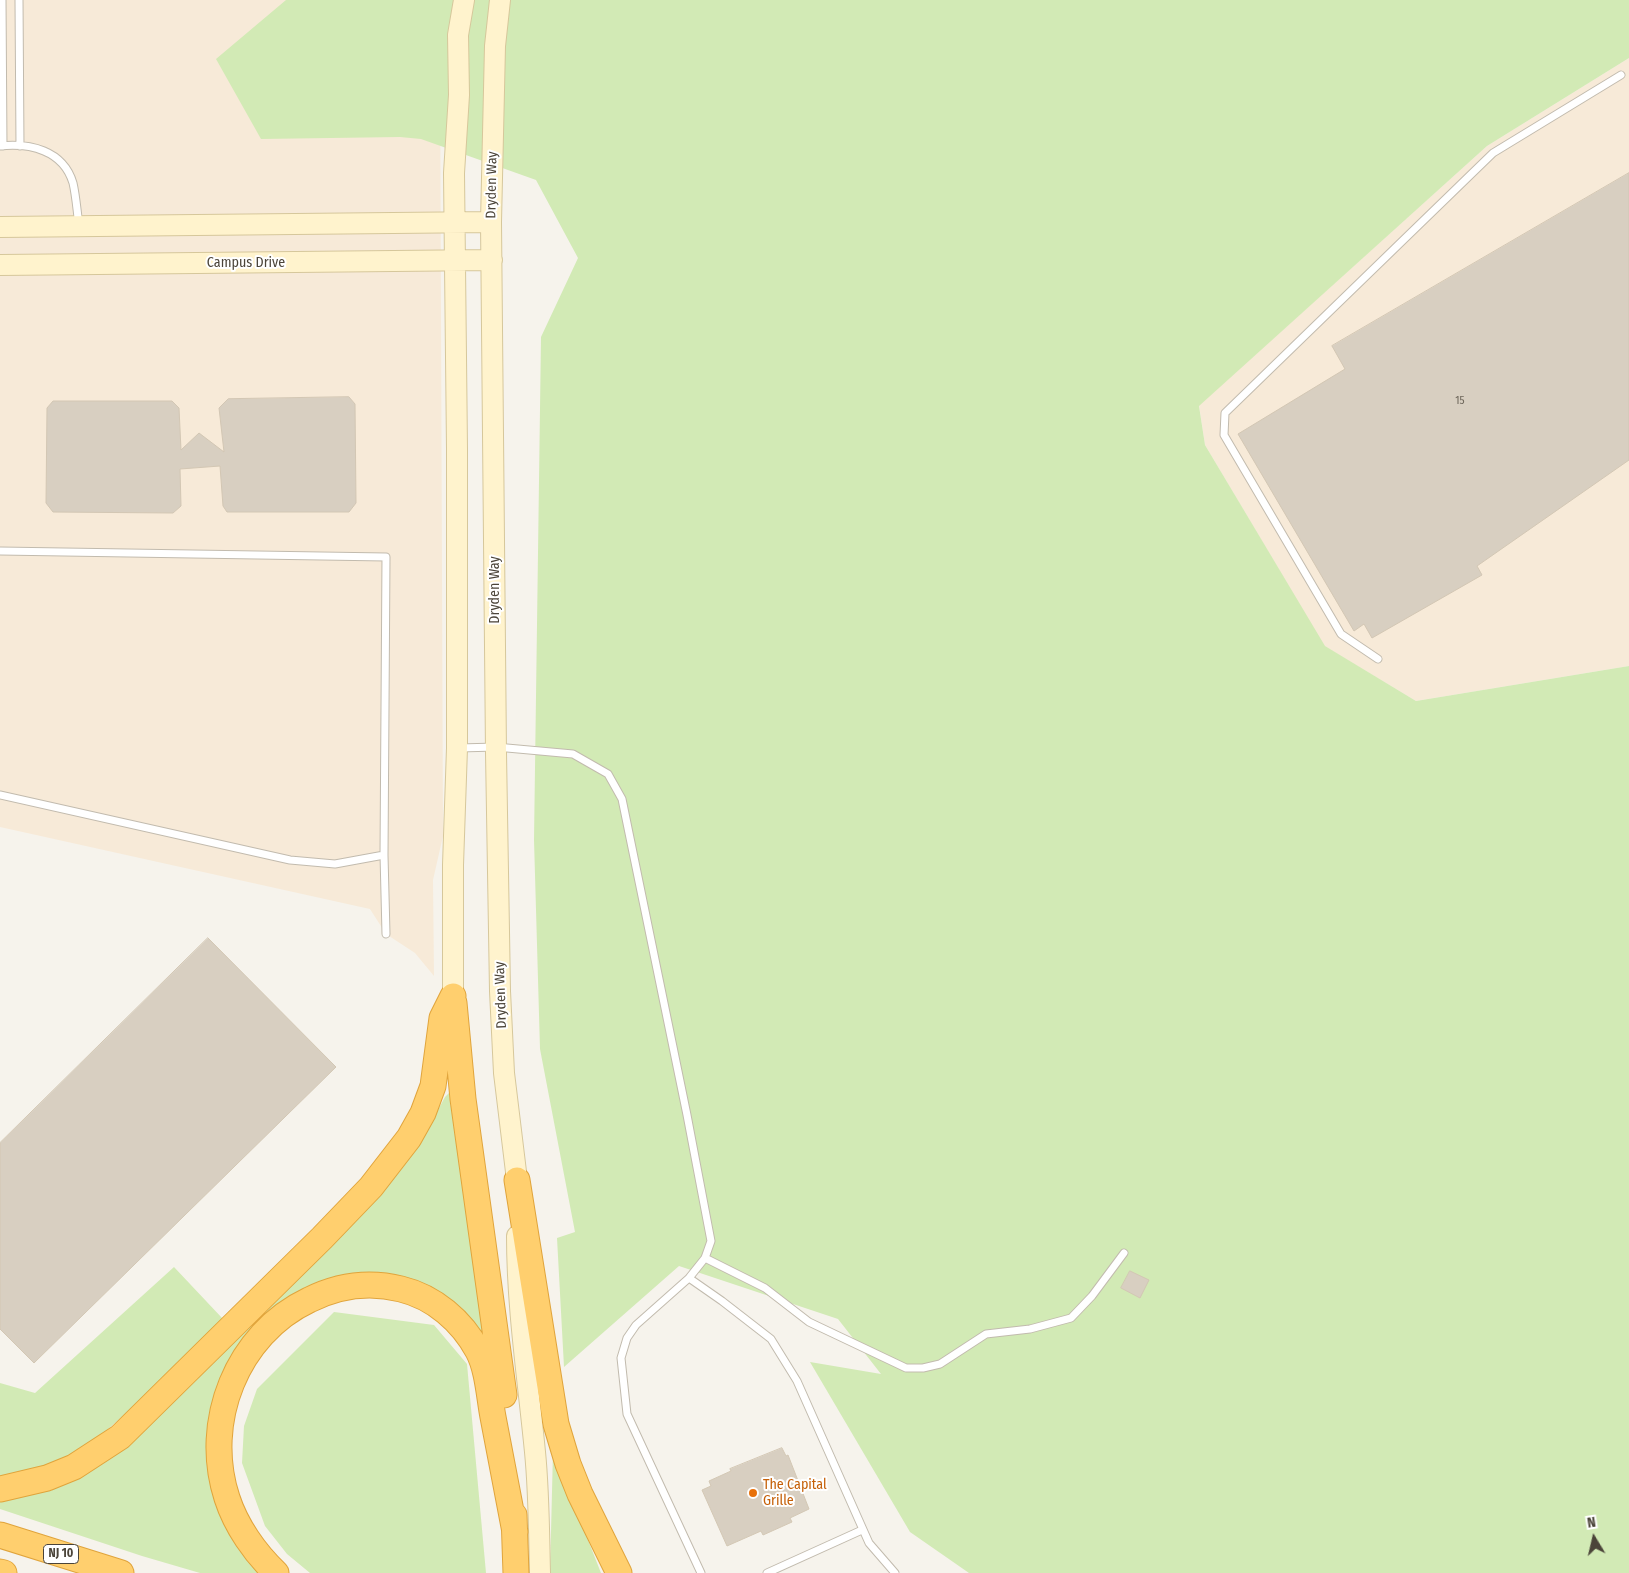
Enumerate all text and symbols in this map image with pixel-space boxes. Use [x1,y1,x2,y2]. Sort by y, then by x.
street label: Dryden Way [483,151,501,219]
street label: Campus Drive [207,255,285,271]
house number: 15 [1455,394,1465,408]
street label: Dryden Way [487,556,503,624]
street label: Dryden Way [491,961,511,1029]
place label: The Capital Grille [763,1477,827,1510]
marker: The Capital Grille [747,1487,759,1499]
north arrow [1569,1513,1619,1563]
text: N [1586,1514,1597,1532]
road number: NJ 10 [44,1545,78,1564]

